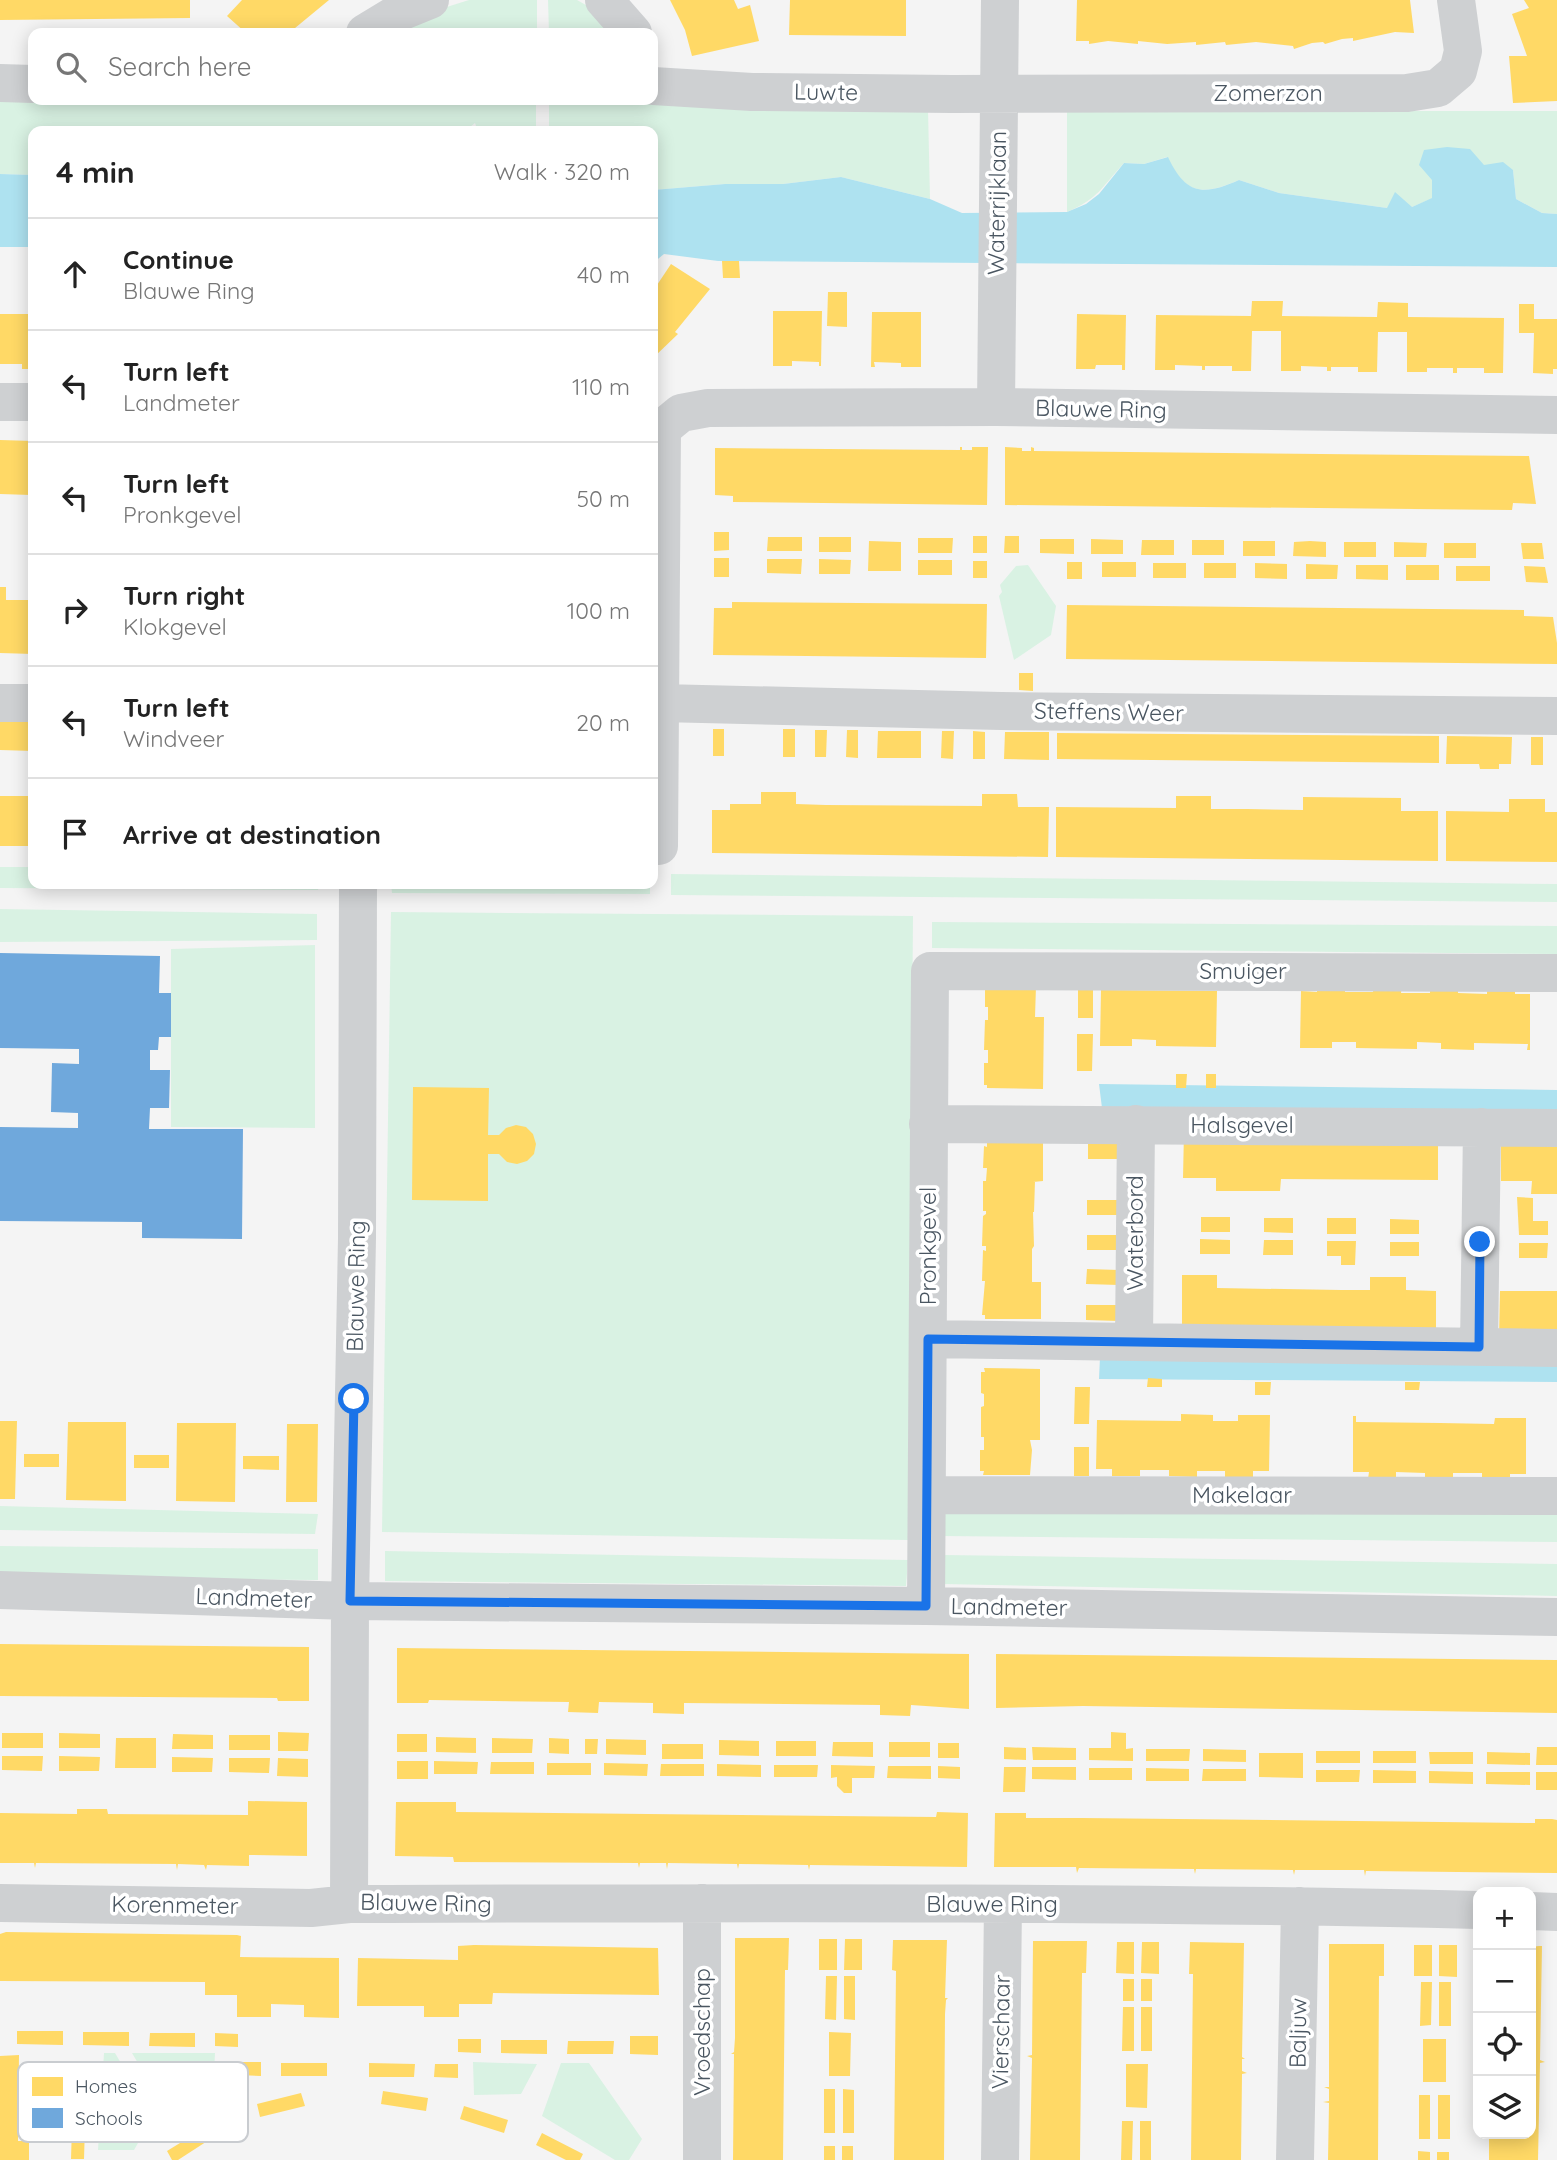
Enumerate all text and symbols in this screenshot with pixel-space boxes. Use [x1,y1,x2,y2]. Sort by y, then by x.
search box [28,28,658,105]
icon: search [52,48,90,86]
text: Search here [108,50,252,83]
street label: Luwte [794,76,858,107]
street label: Zomerzon [1213,78,1323,107]
street label: Waterrijklaan [981,131,1012,275]
text: 4 min [56,153,135,191]
text: Walk · 320 m [494,157,630,186]
text: Continue [123,243,234,276]
icon: ahead [56,255,94,293]
text: 40 m [577,260,630,289]
text: Blauwe Ring [123,276,255,305]
text: Turn left [123,355,230,388]
icon: left [56,367,94,405]
text: 110 m [572,372,630,401]
text: Landmeter [123,388,240,417]
street label: Blauwe Ring [1035,393,1167,424]
text: Turn left [123,467,230,500]
icon: left [56,479,94,517]
text: 50 m [577,484,630,513]
text: Pronkgevel [123,500,242,529]
text: Turn right [123,579,245,612]
icon: right [56,591,94,629]
text: 100 m [567,596,630,625]
text: Klokgevel [123,612,227,641]
text: Turn left [123,691,230,724]
street label: Steffens Weer [1034,696,1185,727]
icon: left [56,703,94,741]
text: 20 m [576,708,630,737]
text: Windveer [123,724,224,753]
icon: arrive [56,815,94,853]
text: Arrive at destination [123,818,381,851]
street label: Smuiger [1199,956,1287,985]
street label: Halsgevel [1190,1110,1294,1139]
street label: Waterbord [1120,1175,1149,1291]
street label: Pronkgevel [913,1187,942,1305]
street label: Blauwe Ring [340,1220,371,1352]
route end [1464,1226,1495,1257]
route start [338,1383,369,1414]
street label: Makelaar [1192,1480,1292,1509]
street label: Landmeter [195,1581,313,1614]
street label: Landmeter [950,1591,1068,1622]
street label: Blauwe Ring [360,1887,492,1918]
map controls [1473,1887,1536,2139]
button: + [1473,1887,1536,1950]
street label: Korenmeter [111,1889,239,1920]
street label: Blauwe Ring [926,1889,1058,1918]
button: − [1473,1950,1536,2013]
street label: Vroedschap [687,1968,716,2096]
street label: Vierschaar [985,1974,1016,2090]
street label: Baljuw [1282,1998,1313,2068]
button: locate [1473,2013,1536,2076]
legend [18,2062,248,2142]
text: Homes [75,2074,137,2098]
button: layers [1473,2076,1536,2139]
text: Schools [75,2106,143,2130]

